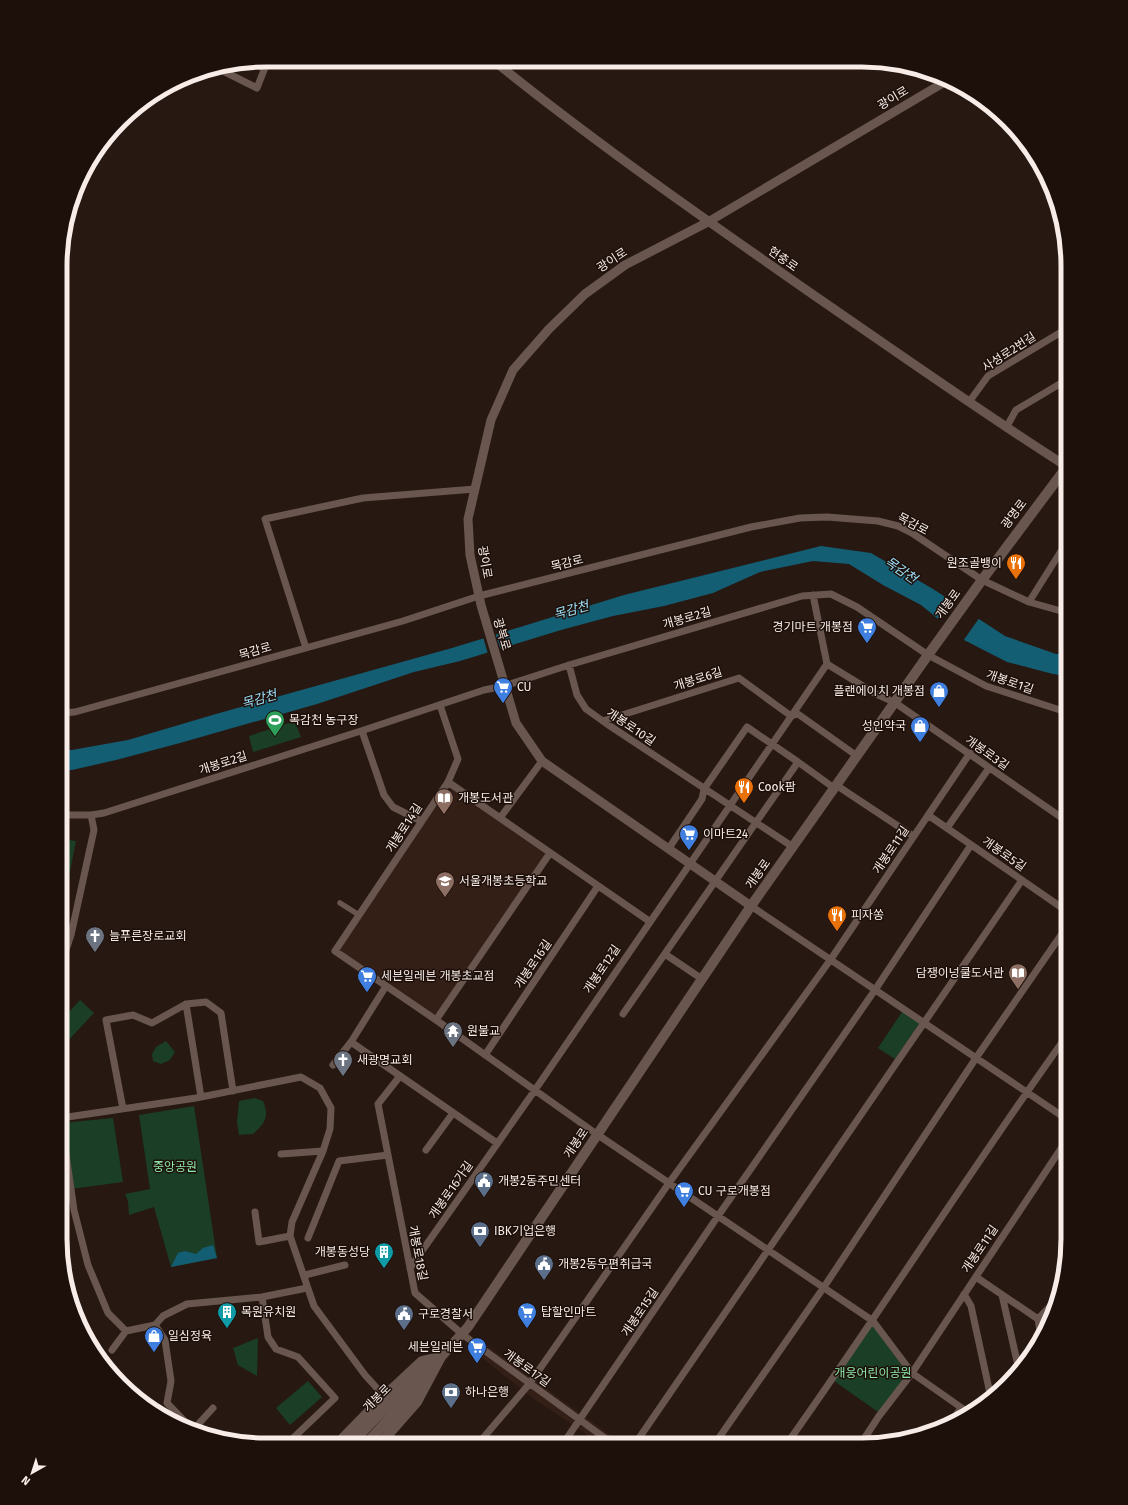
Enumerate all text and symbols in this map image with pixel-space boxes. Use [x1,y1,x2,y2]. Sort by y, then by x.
street label: 광이로 [875,83,911,113]
street label: 현충로 [765,244,801,274]
street label: 광이로 [594,245,630,275]
street label: 사성로2번길 [980,329,1038,375]
street label: 광명로 [998,497,1030,531]
street label: 목감로 [895,510,931,538]
street label: 광이로 [475,544,495,580]
street label: 목감로 [549,552,585,574]
restaurant icon: 원조골뱅이 [1005,552,1027,580]
water label: 목감천 [882,554,921,587]
place label: 원조골뱅이 [947,556,1002,570]
street label: 개봉로 [933,586,963,622]
water label: 목감천 [552,598,591,622]
street label: 개봉로2길 [661,604,713,632]
street label: 광복로 [491,616,513,652]
supermarket icon: 경기마트 개봉점 [856,616,878,644]
place label: 경기마트 개봉점 [773,620,853,634]
street label: 목감로 [237,640,273,662]
street label: 개봉로6길 [672,665,724,693]
street label: 개봉로1길 [984,667,1036,697]
supermarket icon: CU [492,676,514,704]
place label: CU [517,680,532,694]
shop icon: 플랜에이치 개봉점 [928,680,950,708]
place label: 플랜에이치 개봉점 [833,684,925,698]
water label: 목감천 [240,687,279,711]
street label: 개봉로10길 [604,706,658,748]
sports icon: 목감천 농구장 [264,709,286,737]
place label: 목감천 농구장 [289,713,358,727]
shop icon: 성인약국 [909,715,931,743]
place label: 성인약국 [862,719,906,733]
street label: 개봉로3길 [962,733,1012,773]
street label: 개봉로2길 [197,749,249,777]
restaurant icon: Cook팜 [733,776,755,804]
place label: Cook팜 [758,780,796,794]
library icon: 개봉도서관 [433,787,455,815]
place label: 개봉도서관 [458,791,513,805]
street label: 개봉로14길 [383,801,425,855]
supermarket icon: 이마트24 [678,823,700,851]
street label: 개봉로11길 [870,824,912,876]
place label: 이마트24 [703,827,749,841]
street label: 개봉로5길 [979,834,1029,874]
street label: 개봉로 [743,856,773,892]
school or university icon: 서울개봉초등학교 [434,870,456,898]
place label: 서울개봉초등학교 [459,874,547,888]
restaurant icon: 피자쏭 [826,904,848,932]
place label: 피자쏭 [851,908,884,922]
church icon: 늘푸른장로교회 [84,925,106,953]
place label: 늘푸른장로교회 [109,929,186,943]
street label: 개봉로16길 [512,937,554,991]
street label: 개봉로12길 [581,942,623,996]
library icon: 담쟁이넝쿨도서관 [1007,962,1029,990]
supermarket icon: 세븐일레븐 개봉초교점 [356,965,378,993]
place label: 담쟁이넝쿨도서관 [916,966,1004,980]
place label: 세븐일레븐 개봉초교점 [381,969,495,983]
temple icon: 원불교 [442,1020,464,1048]
place label: 원불교 [467,1024,500,1038]
church icon: 새광명교회 [332,1049,354,1077]
place label: 새광명교회 [357,1053,412,1067]
street label: 개봉로 [561,1125,591,1161]
street label: 개봉로16가길 [426,1159,476,1221]
park label: 중앙공원 [153,1160,197,1174]
public building icon: 개봉2동주민센터 [473,1170,495,1198]
place label: 개봉2동주민센터 [498,1174,581,1188]
supermarket icon: CU 구로개봉점 [673,1180,695,1208]
place label: CU 구로개봉점 [698,1184,771,1198]
bank icon: IBK기업은행 [469,1220,491,1248]
street label: 개봉로11길 [959,1223,1001,1275]
street label: 개봉로18길 [406,1224,430,1282]
place label: IBK기업은행 [494,1224,556,1238]
building icon: 개봉동성당 [373,1241,395,1269]
place label: 개봉동성당 [315,1245,370,1259]
public building icon: 개봉2동우편취급국 [533,1253,555,1281]
place label: 개봉2동우편취급국 [558,1257,652,1271]
street label: 개봉로15길 [619,1285,661,1339]
building icon: 목원유치원 [216,1301,238,1329]
supermarket icon: 탑할인마트 [516,1301,538,1329]
public building icon: 구로경찰서 [393,1303,415,1331]
place label: 목원유치원 [241,1305,296,1319]
place label: 탑할인마트 [541,1305,596,1319]
place label: 구로경찰서 [418,1307,473,1321]
shop icon: 일심정육 [143,1325,165,1353]
place label: 일심정육 [168,1329,212,1343]
supermarket icon: 세븐일레븐 [466,1336,488,1364]
place label: 세븐일레븐 [408,1340,463,1354]
street label: 개봉로17길 [501,1346,553,1390]
park label: 개웅어린이공원 [834,1366,912,1380]
street label: 개봉로 [360,1381,394,1415]
bank icon: 하나은행 [440,1381,462,1409]
place label: 하나은행 [465,1385,509,1399]
north arrow [12,1453,52,1493]
text: N [19,1473,33,1488]

